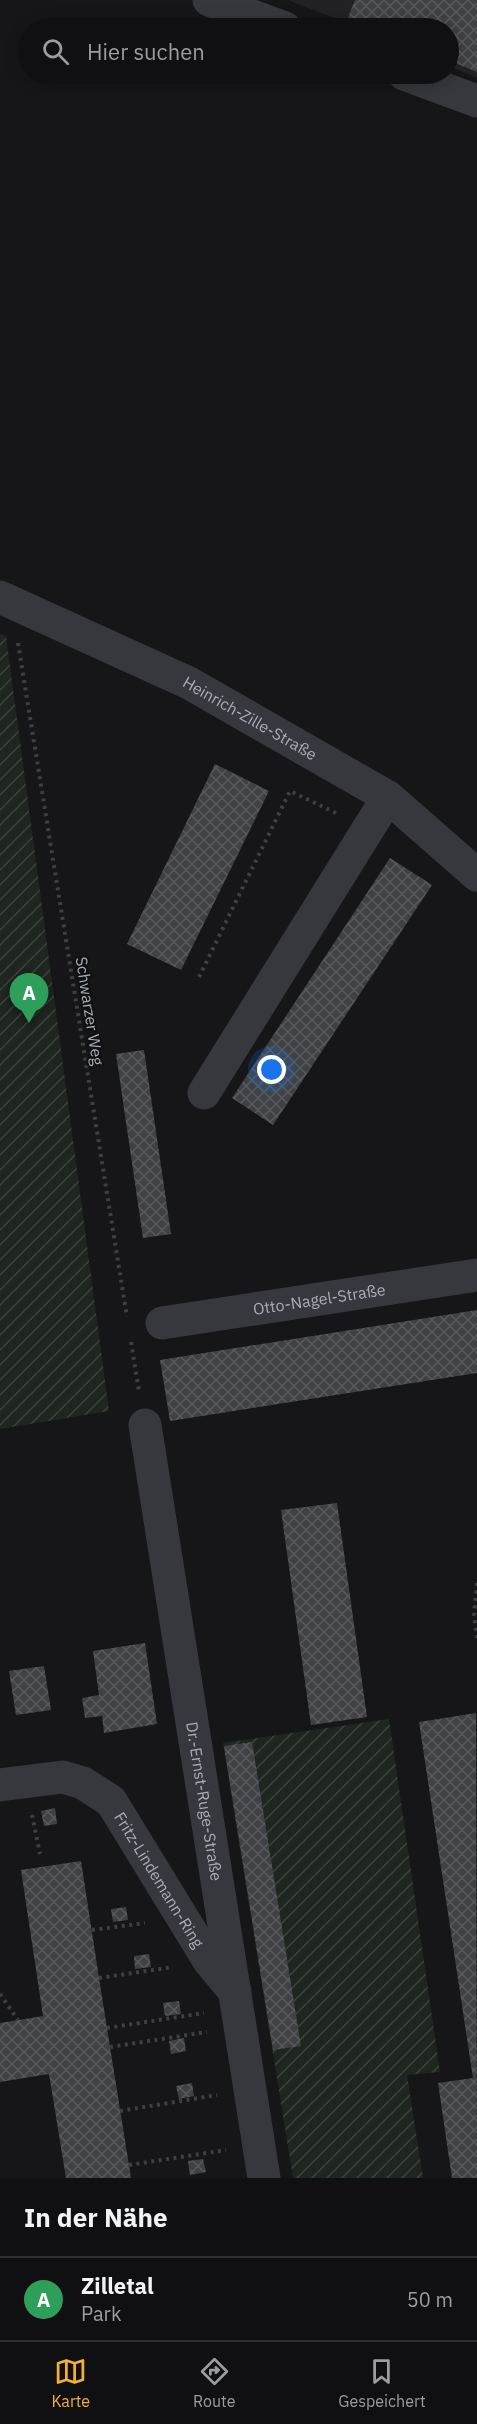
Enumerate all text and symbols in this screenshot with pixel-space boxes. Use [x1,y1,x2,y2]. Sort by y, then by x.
search box [18,18,459,84]
icon: search [39,35,72,68]
text: Hier suchen [87,37,205,66]
street label: Heinrich-Zille-Straße [179,672,321,764]
street label: Schwarzer Weg [72,955,109,1067]
pin: A [9,974,48,1023]
your location [257,1055,286,1084]
street label: Otto-Nagel-Straße [252,1279,387,1319]
street label: Dr.-Ernst-Ruge-Straße [182,1720,227,1883]
street label: Fritz-Lindemann-Ring [110,1808,209,1952]
text: In der Nähe [24,2200,168,2234]
text: Zilletal [81,2271,154,2300]
text: A [37,2286,50,2313]
text: 50 m [407,2286,453,2313]
text: Park [81,2300,121,2327]
tab: Karte [51,2355,90,2411]
tab: Route [193,2355,235,2411]
tab: Gespeichert [338,2355,426,2411]

